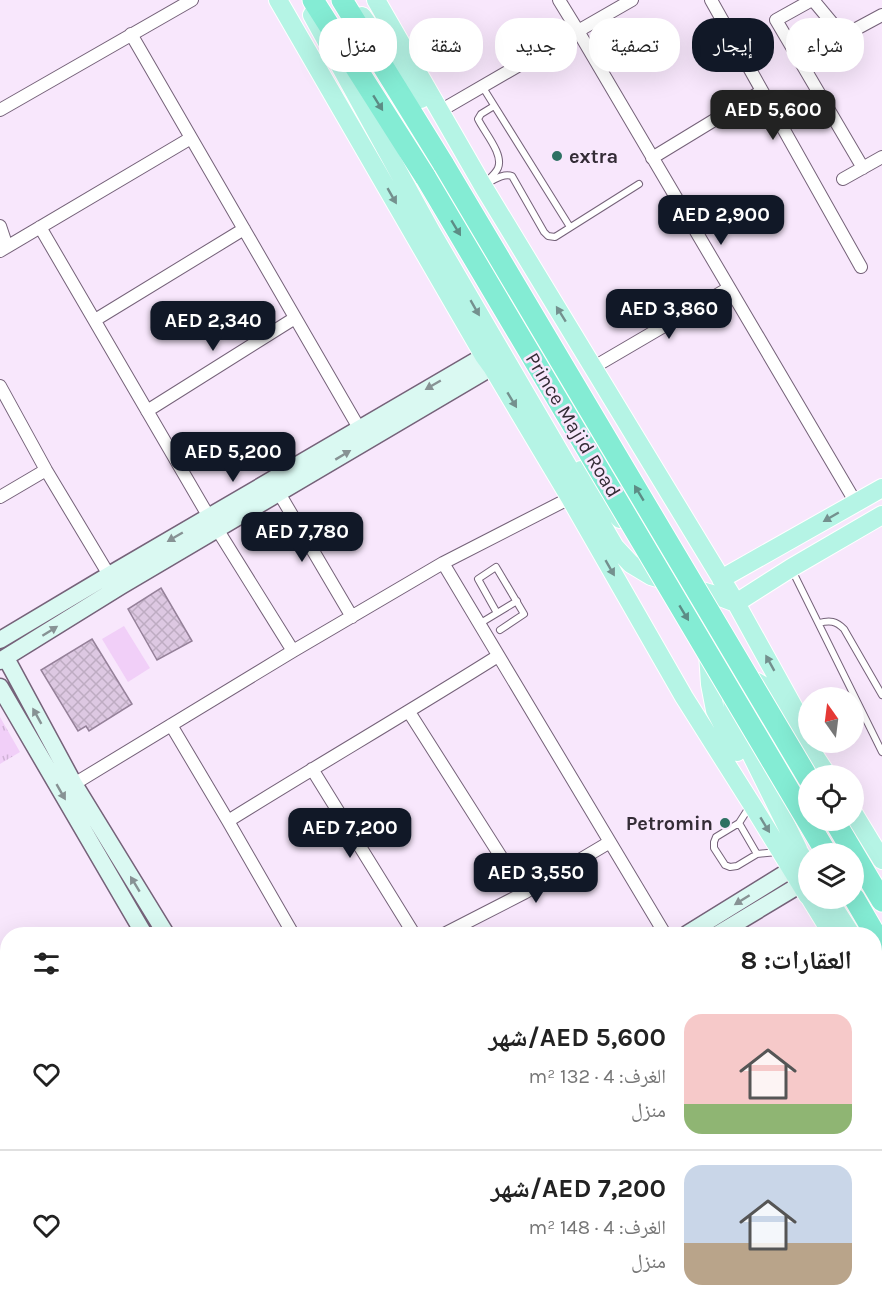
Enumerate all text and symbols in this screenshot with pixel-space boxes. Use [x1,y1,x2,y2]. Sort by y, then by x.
chip: منزل [319,18,397,72]
chip: شقة [409,18,483,72]
chip: جديد [495,18,577,72]
chip: تصفية [589,18,680,72]
chip: إيجار [692,18,774,72]
chip: شراء [786,18,864,72]
pin: AED 5,600 [704,90,842,141]
one-way arrow [373,94,384,111]
text: AED 5,600 [724,98,822,121]
place label: extra [569,145,618,168]
marker: extra [550,149,564,163]
one-way arrow [387,188,397,205]
pin: AED 2,900 [652,195,790,246]
text: AED 2,900 [672,203,770,226]
one-way arrow [451,220,461,237]
pin: AED 3,860 [600,289,738,340]
text: AED 3,860 [620,297,718,320]
one-way arrow [470,300,481,316]
pin: AED 2,340 [144,301,282,352]
one-way arrow [555,305,566,322]
text: AED 2,340 [164,309,262,332]
street label: Prince Majid Road [521,349,625,501]
one-way arrow [425,380,442,390]
one-way arrow [507,392,517,409]
pin: AED 5,200 [164,432,302,483]
text: AED 5,200 [184,440,282,463]
one-way arrow [335,449,351,460]
one-way arrow [634,484,644,501]
pin: AED 7,780 [233,512,371,563]
one-way arrow [823,512,840,522]
text: AED 7,780 [255,520,349,543]
one-way arrow [166,532,183,542]
one-way arrow [605,560,615,577]
one-way arrow [679,605,689,622]
one-way arrow [42,625,58,636]
one-way arrow [765,655,775,672]
north arrow [798,687,864,753]
map controls [798,687,864,909]
one-way arrow [32,707,42,724]
button: locate [798,765,864,831]
one-way arrow [56,784,66,801]
pin: AED 7,200 [281,808,419,859]
place label: Petromin [626,812,713,835]
text: AED 7,200 [302,816,398,839]
marker: Petromin [718,816,732,830]
one-way arrow [760,817,771,833]
button: layers [798,843,864,909]
pin: AED 3,550 [467,853,605,904]
text: AED 3,550 [488,861,584,884]
one-way arrow [130,876,141,892]
one-way arrow [734,894,750,905]
text: العقارات: 8 [741,945,852,976]
icon: filters [30,947,63,980]
text: AED 5,600/شهر [489,1022,666,1053]
icon: home [732,1038,804,1110]
icon: heart [30,1058,63,1091]
text: الغرف: 4 · 132 m² [529,1065,666,1088]
text: منزل [631,1099,666,1122]
text: AED 7,200/شهر [491,1173,666,1204]
icon: home [732,1189,804,1261]
icon: heart [30,1209,63,1242]
text: الغرف: 4 · 148 m² [529,1216,666,1239]
text: منزل [631,1250,666,1273]

